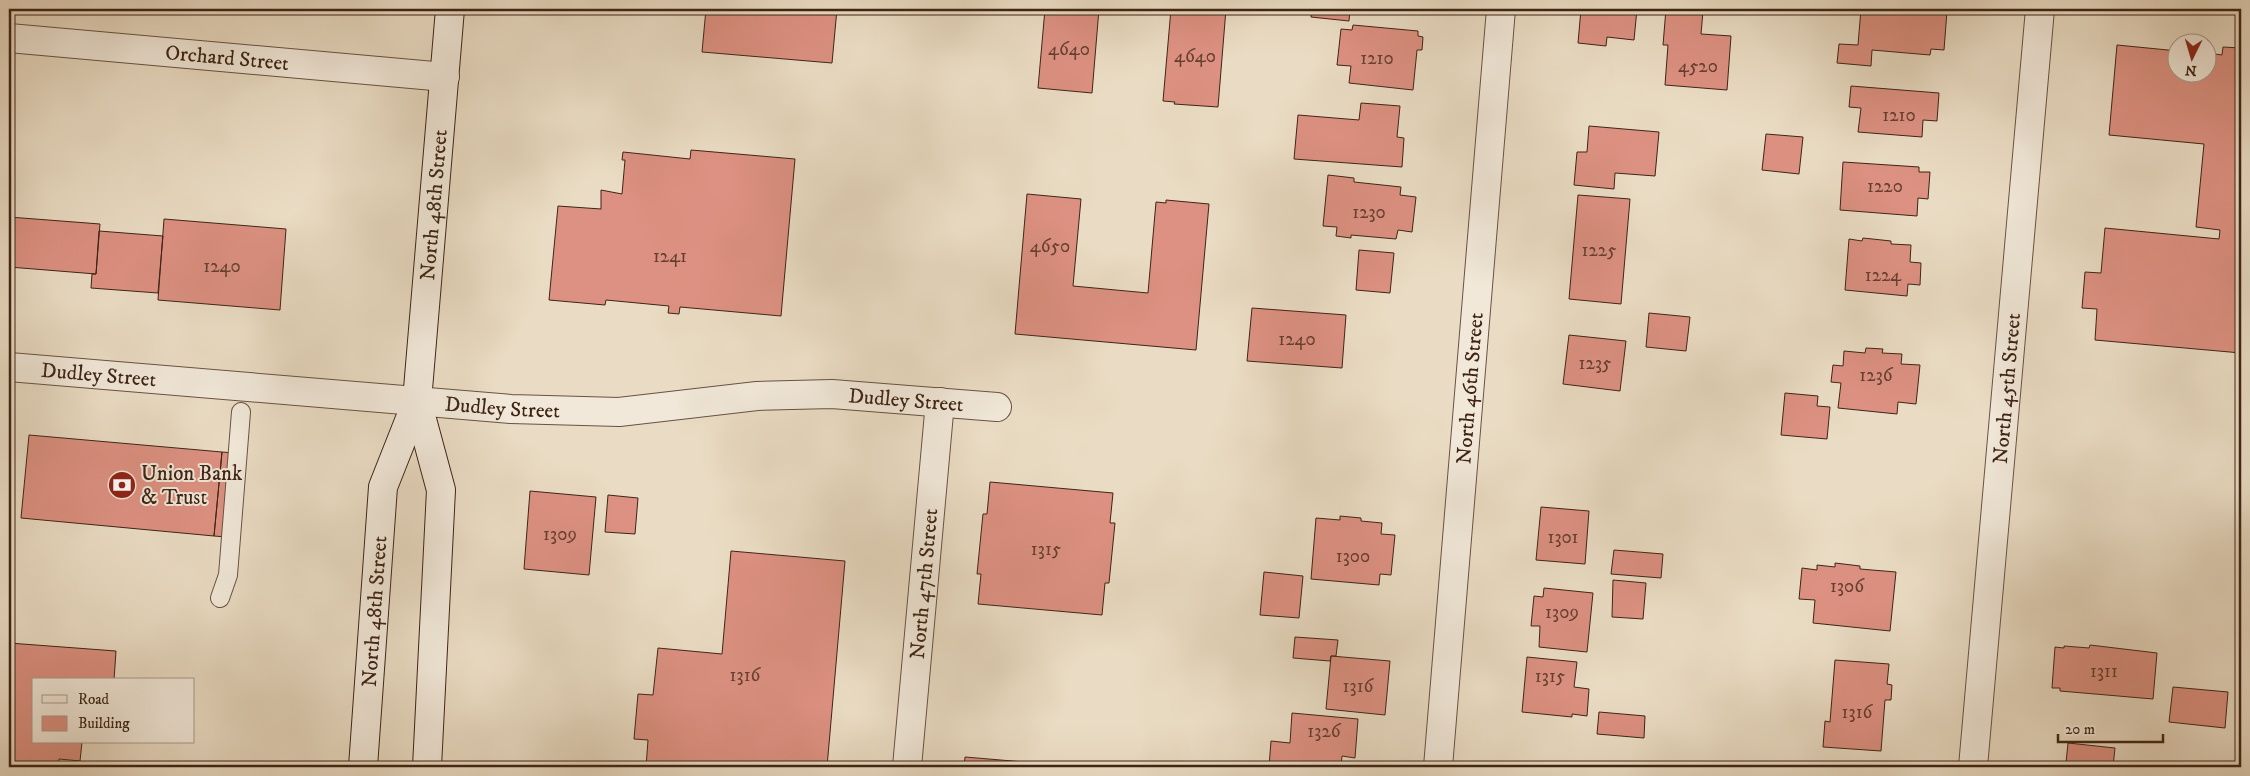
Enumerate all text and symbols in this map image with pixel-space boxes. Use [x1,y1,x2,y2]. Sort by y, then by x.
north arrow [2168,32,2218,82]
house number: 4640 [1048,38,1090,61]
street label: Orchard Street [164,40,290,77]
house number: 4640 [1174,45,1216,68]
house number: 1210 [1360,47,1394,70]
house number: 4520 [1678,55,1718,78]
text: N [2184,60,2197,79]
house number: 1210 [1882,104,1916,127]
street label: North 48th Street [415,128,454,282]
house number: 1220 [1867,175,1903,198]
house number: 1230 [1352,201,1386,224]
house number: 4650 [1030,235,1070,258]
house number: 1225 [1582,239,1617,262]
house number: 1241 [653,245,687,268]
house number: 1240 [203,255,241,278]
house number: 1224 [1865,264,1902,287]
street label: North 46th Street [1451,311,1490,465]
street label: North 45th Street [1988,312,2027,465]
house number: 1240 [1278,328,1316,351]
house number: 1235 [1579,352,1612,375]
street label: Dudley Street [40,358,157,393]
house number: 1236 [1859,364,1894,387]
street label: Dudley Street [847,383,965,418]
street label: Dudley Street [444,391,561,424]
place label: Union Bank & Trust [141,461,243,511]
bank icon: Union Bank & Trust [107,470,137,500]
street label: North 47th Street [905,507,944,660]
house number: 1309 [543,523,577,546]
house number: 1301 [1547,526,1579,549]
street label: North 48th Street [357,535,393,688]
house number: 1315 [1031,538,1062,561]
house number: 1300 [1336,545,1370,568]
house number: 1306 [1830,575,1865,598]
house number: 1309 [1545,601,1579,624]
house number: 1311 [2090,660,2118,683]
house number: 1316 [730,664,762,687]
house number: 1315 [1535,665,1566,688]
house number: 1316 [1343,675,1375,698]
legend [32,678,195,744]
text: Road [78,690,110,709]
house number: 1316 [1842,701,1874,724]
scale bar [2058,711,2162,743]
text: Building [78,714,130,733]
house number: 1326 [1307,720,1342,743]
text: 20 m [2065,720,2095,739]

